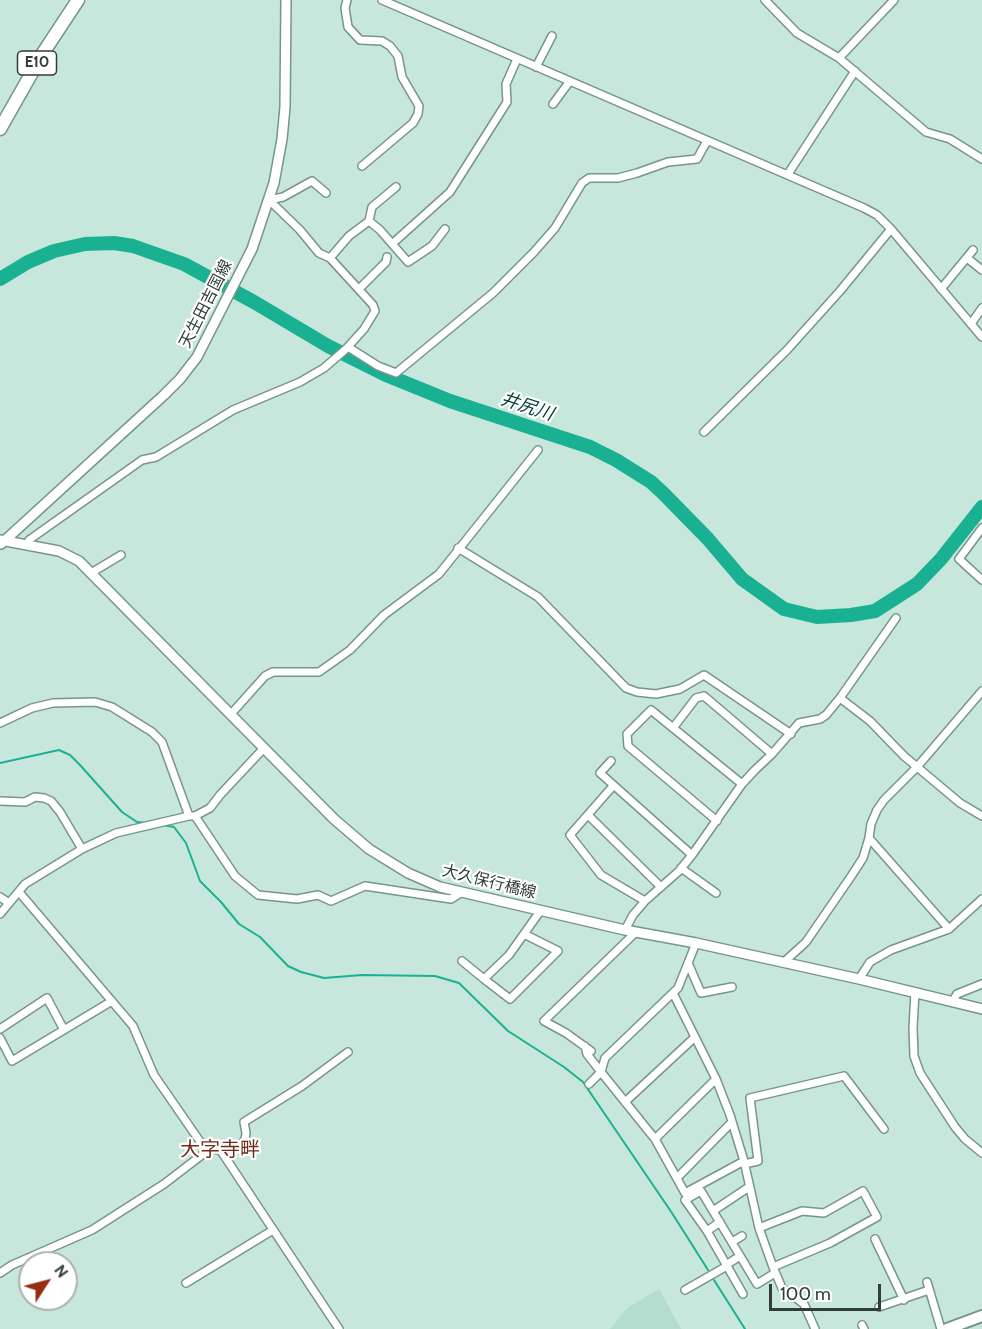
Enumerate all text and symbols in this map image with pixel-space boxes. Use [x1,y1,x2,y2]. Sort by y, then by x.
road number: E10 [18,51,57,75]
street label: 天生田吉国線 [176,257,236,351]
water label: 井尻川 [498,388,556,426]
street label: 大久保行橋線 [440,861,538,903]
district label: 大字寺畔 [180,1138,260,1162]
north arrow [18,1251,78,1311]
text: N [50,1261,72,1281]
scale bar [772,1272,884,1310]
text: 100 m [780,1283,831,1305]

